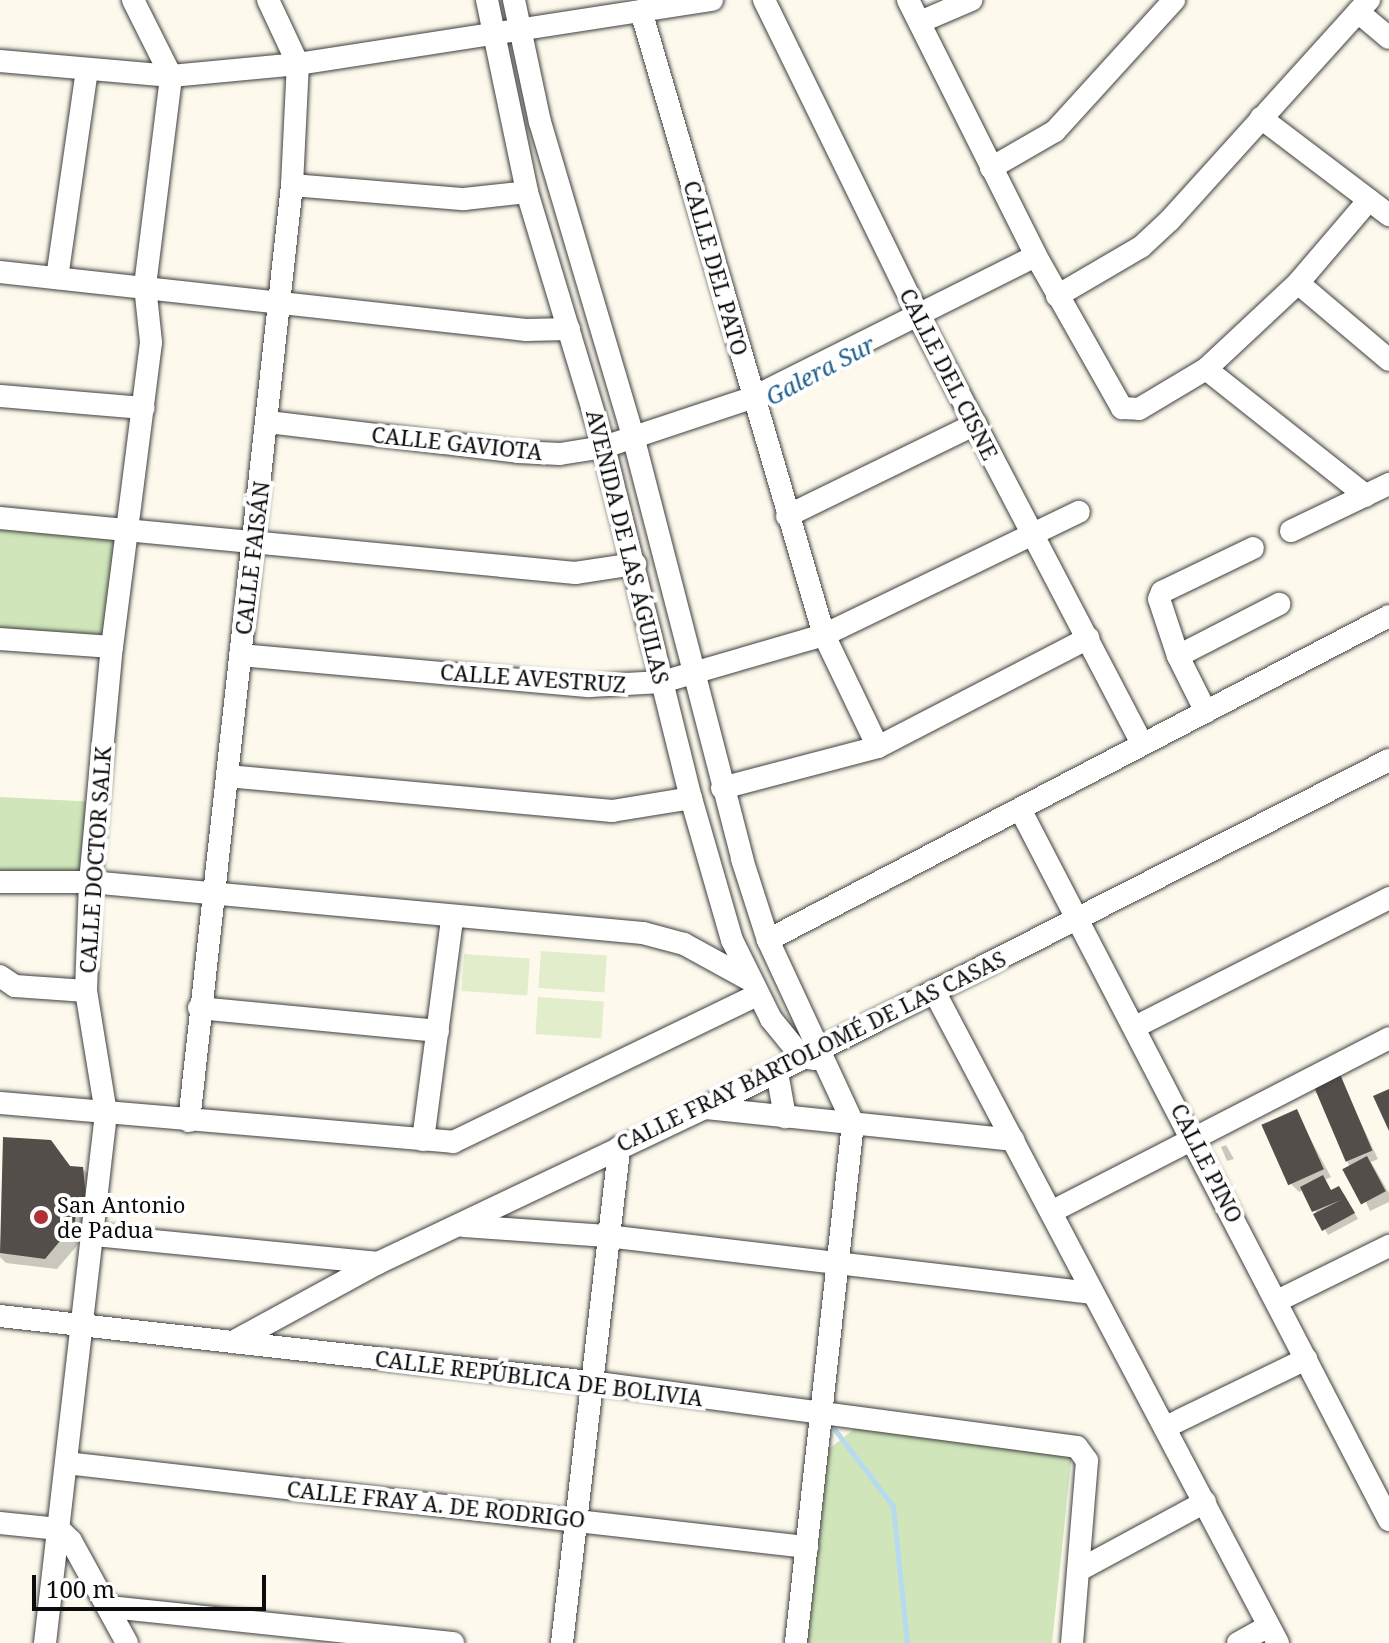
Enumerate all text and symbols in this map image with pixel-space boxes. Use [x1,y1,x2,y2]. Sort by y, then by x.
street label: CALLE DEL PATO [678,177,754,359]
street label: CALLE DEL CISNE [894,284,1004,464]
water label: Galera Sur [760,329,880,411]
street label: AVENIDA DE LAS ÁGUILAS [581,407,675,687]
street label: CALLE GAVIOTA [370,421,544,465]
street label: CALLE FAISÁN [229,480,275,636]
street label: CALLE AVESTRUZ [439,658,627,698]
street label: CALLE DOCTOR SALK [74,746,116,974]
street label: CALLE FRAY BARTOLOMÉ DE LAS CASAS [612,945,1010,1157]
street label: CALLE PINO [1166,1099,1248,1227]
place label: San Antonio de Padua [57,1191,185,1242]
marker: San Antonio de Padua [32,1208,50,1226]
street label: CALLE REPÚBLICA DE BOLIVIA [373,1345,705,1411]
street label: CALLE FRAY A. DE RODRIGO [286,1475,586,1533]
scale bar [36,1559,270,1609]
text: 100 m [46,1572,115,1605]

